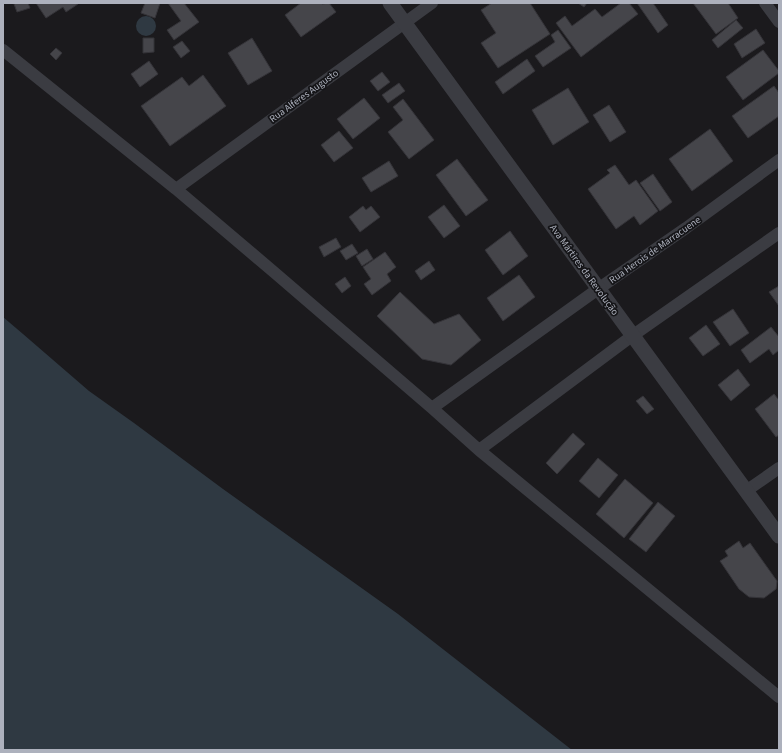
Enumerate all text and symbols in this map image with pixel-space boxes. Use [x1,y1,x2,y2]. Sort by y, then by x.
street label: Rua Alferes Augusto [267,66,341,126]
street label: Rua Herois de Marracuene [606,213,704,287]
street label: Ava Mártires da Revolução [546,222,622,318]

